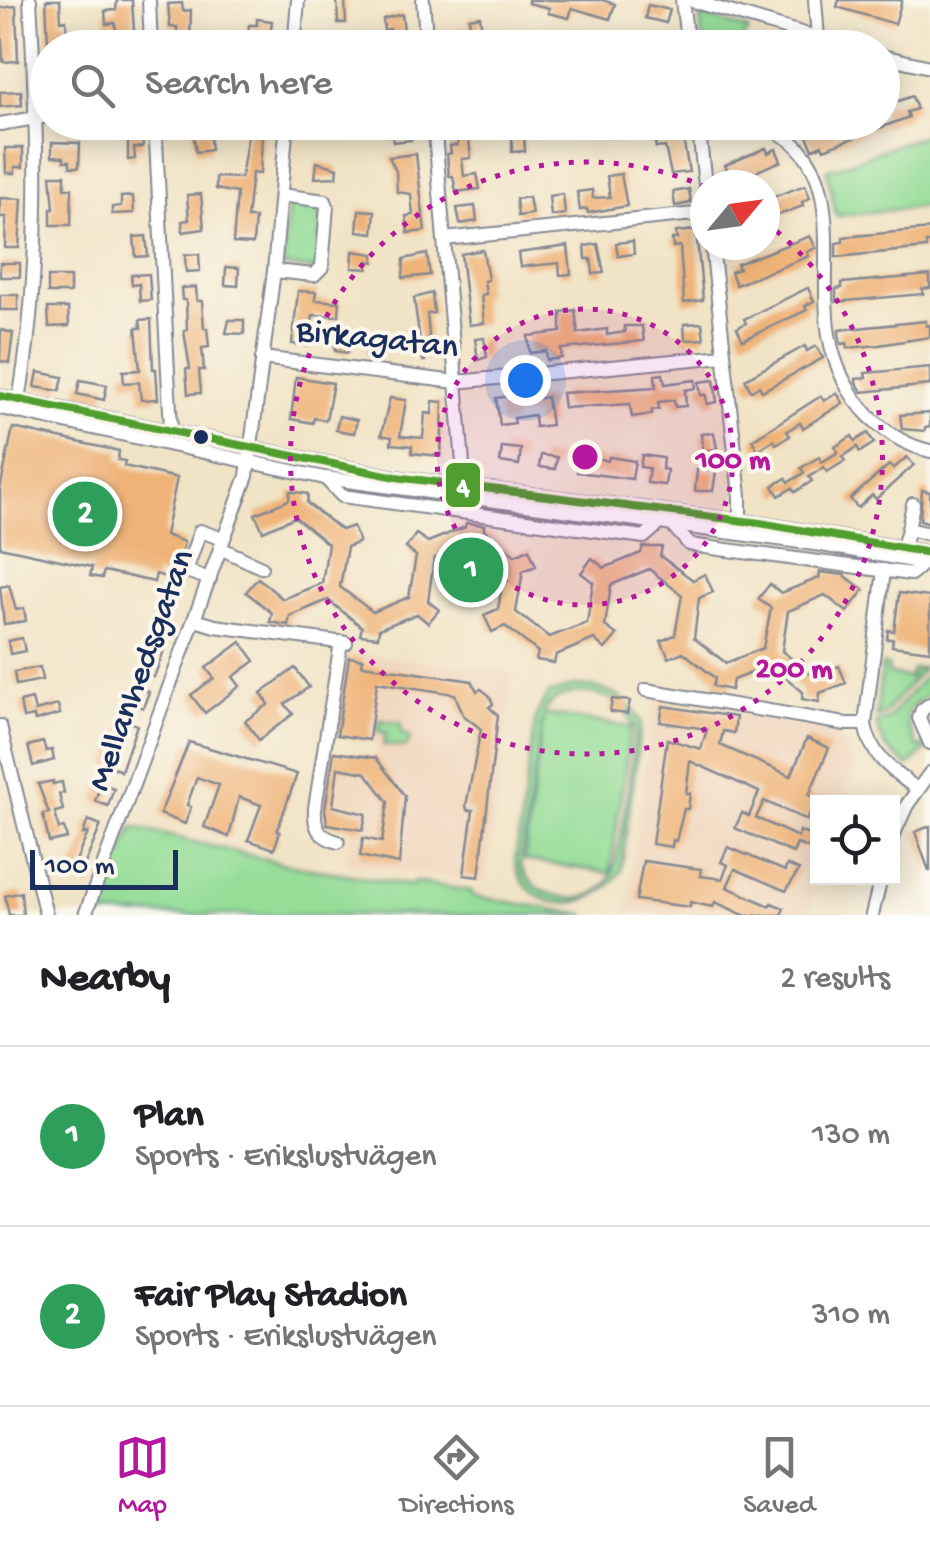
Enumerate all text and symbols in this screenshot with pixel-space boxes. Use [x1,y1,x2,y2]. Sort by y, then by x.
search box [30,30,900,140]
icon: search [65,58,120,113]
text: Search here [145,63,332,107]
north arrow [690,170,780,260]
street label: Birkagatan [293,312,460,370]
your location [500,355,551,406]
unlabelled marker [191,427,211,447]
centre of rings [567,439,603,475]
text: 100 m [695,445,771,480]
line badge: 4 [444,461,482,509]
text: 4 [455,473,470,506]
pin: 2 [52,476,118,552]
pin: 1 [438,532,504,608]
street label: Mellanhedsgatan [80,544,206,797]
text: 200 m [755,654,833,689]
map controls [810,795,900,885]
button: locate [810,795,900,885]
scale bar [30,845,178,890]
text: 100 m [45,851,115,884]
text: Nearby [40,956,170,1005]
text: 2 results [780,961,890,999]
text: Plan [135,1095,204,1139]
text: 1 [66,1117,79,1155]
text: 130 m [812,1117,890,1155]
text: Sports · Erikslustvägen [135,1139,437,1177]
text: Fair Play Stadion [135,1275,407,1319]
text: 2 [65,1297,80,1335]
text: 310 m [812,1297,890,1335]
text: Sports · Erikslustvägen [135,1319,437,1357]
tab: Map [115,1430,170,1523]
tab: Directions [400,1430,514,1523]
tab: Saved [743,1430,815,1523]

